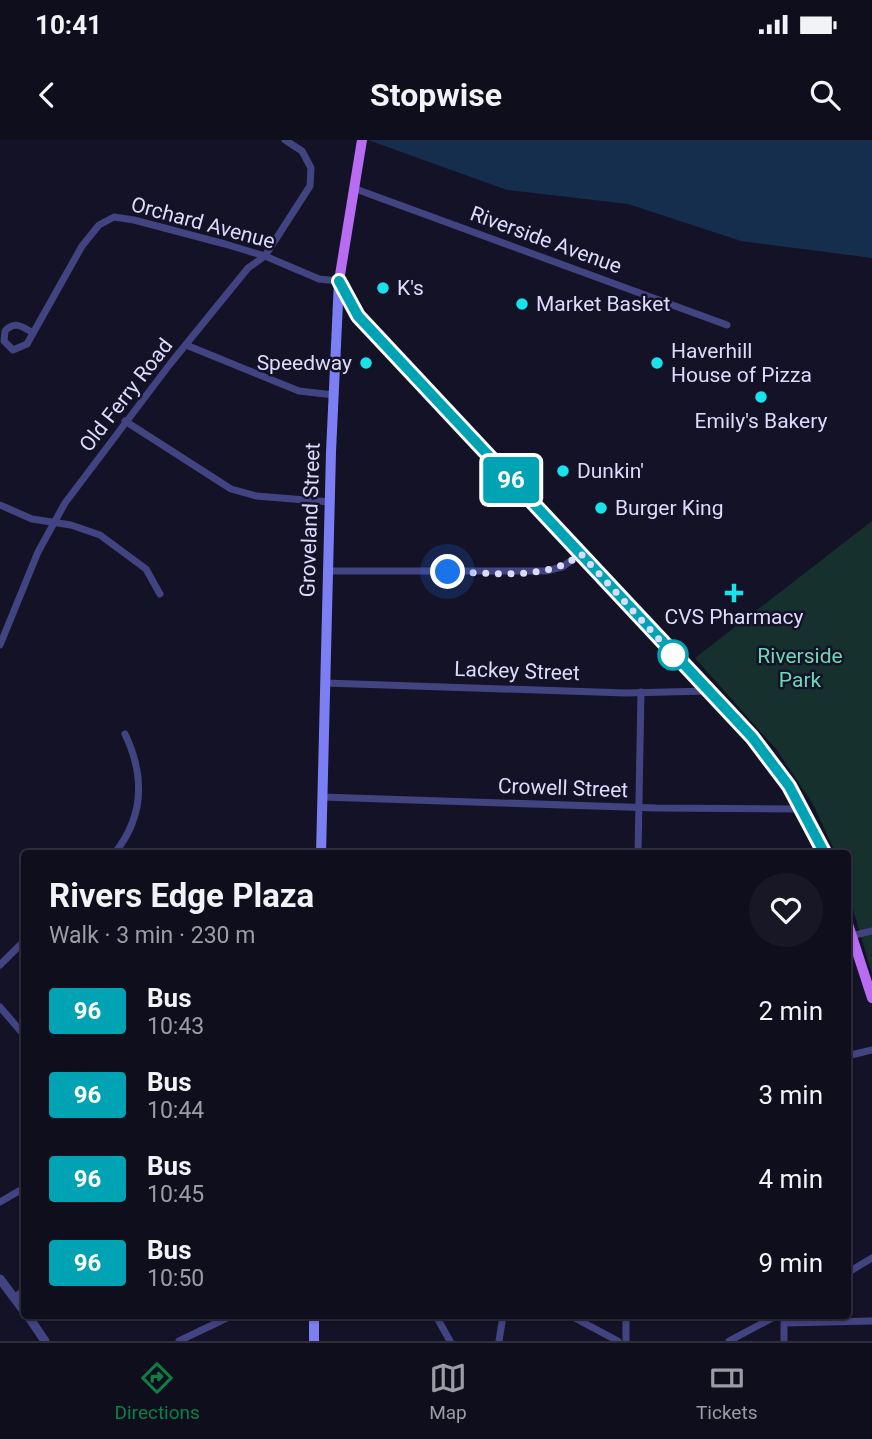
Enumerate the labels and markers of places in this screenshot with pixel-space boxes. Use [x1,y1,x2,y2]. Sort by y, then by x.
place label: K's [397,276,424,300]
marker: K's [375,280,391,296]
place label: Market Basket [536,292,670,316]
marker: Market Basket [514,296,530,312]
place label: Haverhill House of Pizza [671,339,812,387]
place label: Speedway [257,351,352,375]
marker: Speedway [358,355,374,371]
marker: Haverhill House of Pizza [649,355,665,371]
marker: Emily's Bakery [753,389,769,405]
place label: Emily's Bakery [695,409,827,433]
place label: Dunkin' [577,459,644,483]
marker: Dunkin' [555,463,571,479]
place label: Burger King [615,496,724,520]
marker: Burger King [593,500,609,516]
marker: CVS Pharmacy [726,585,742,601]
place label: CVS Pharmacy [665,605,803,629]
unlabelled marker [658,640,688,670]

